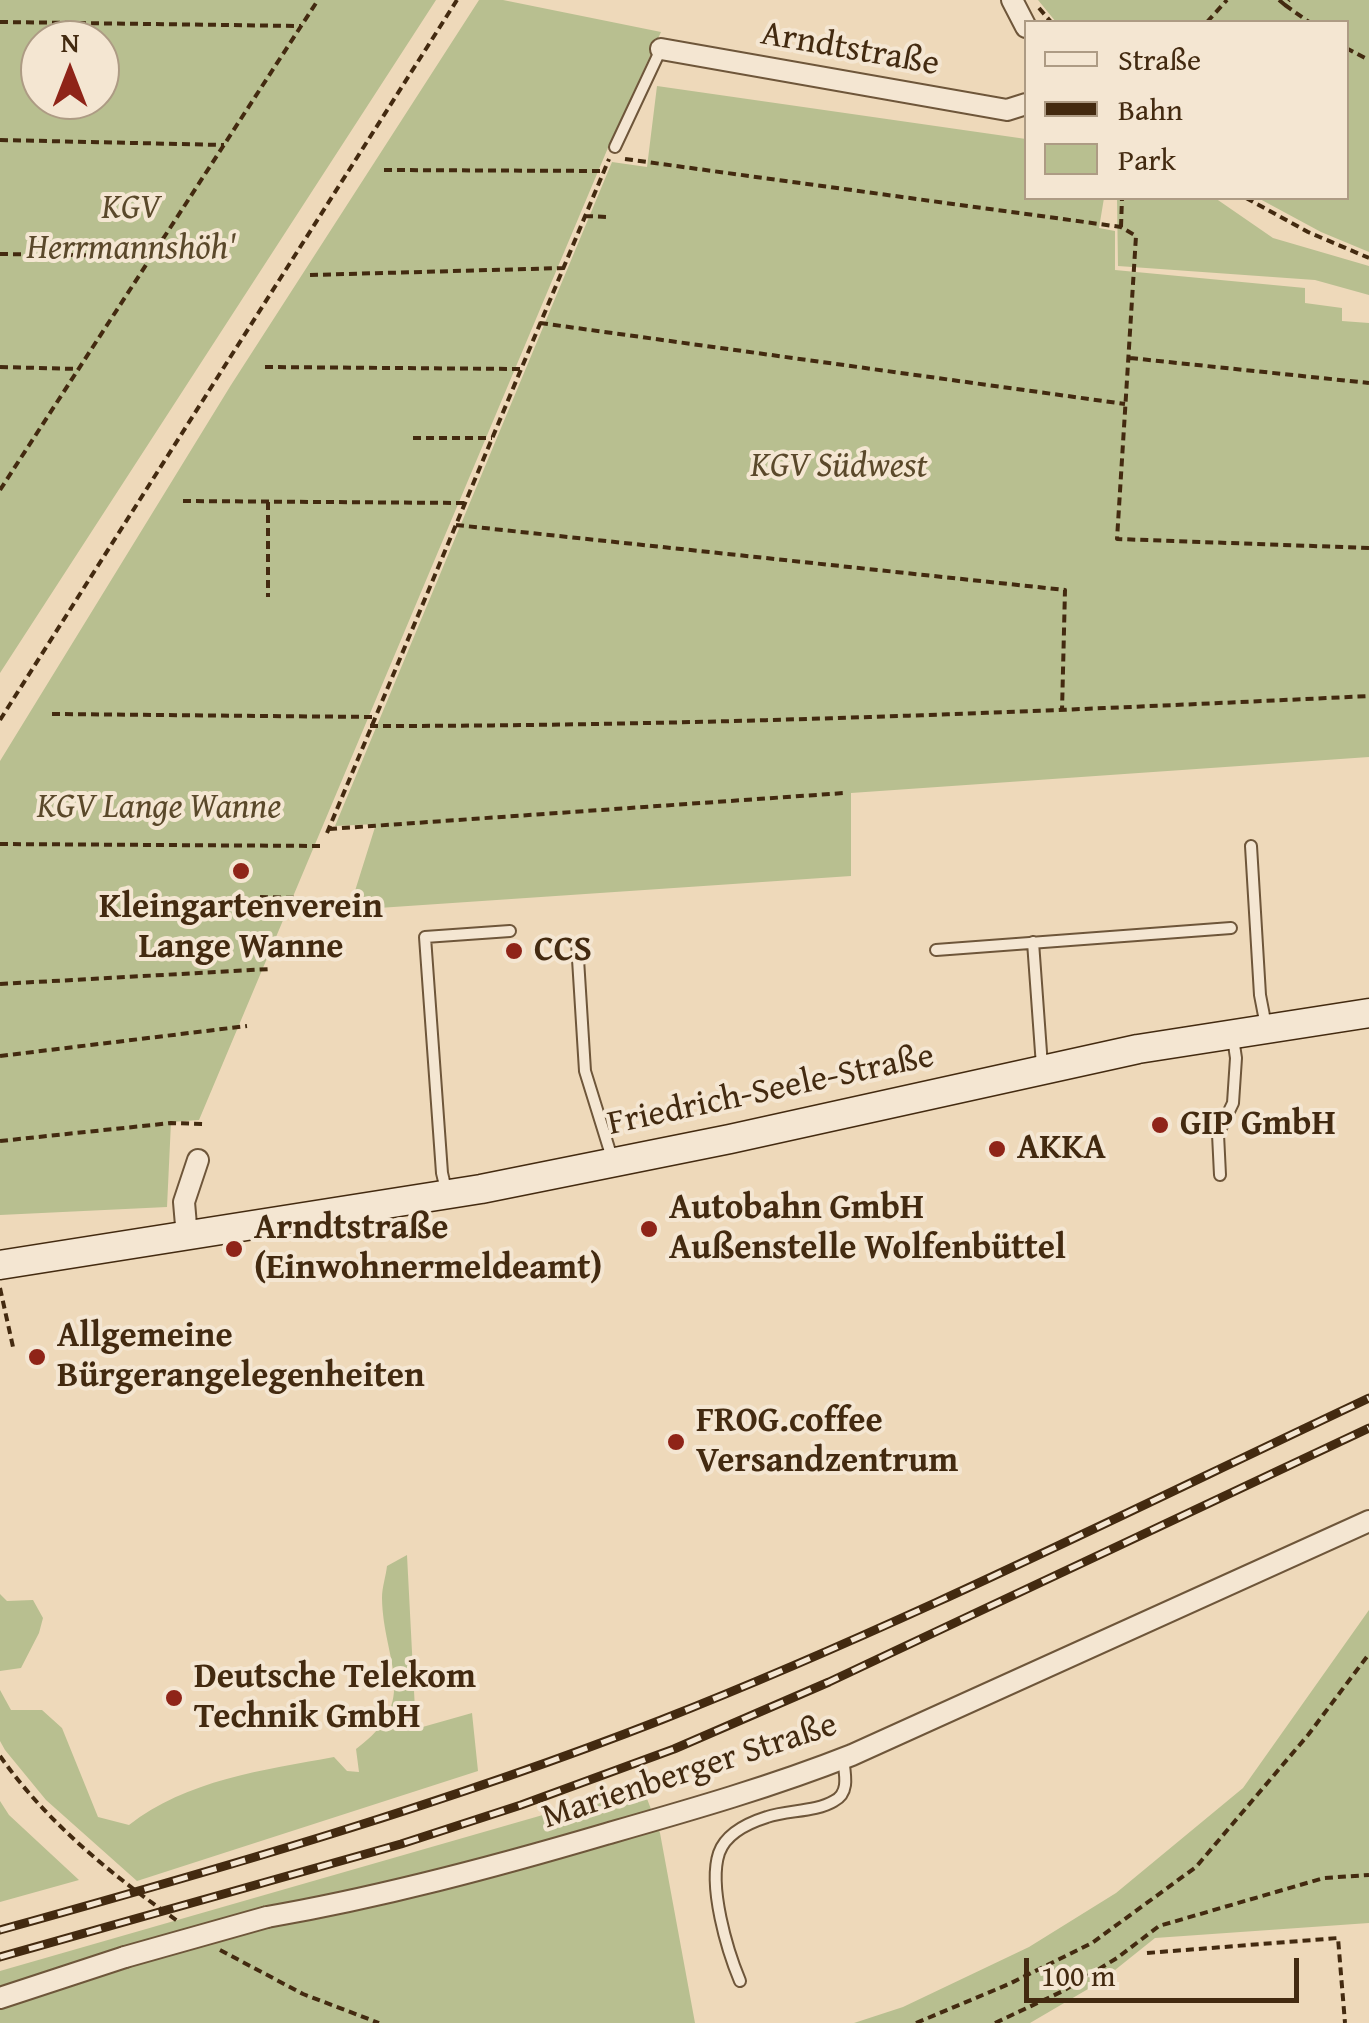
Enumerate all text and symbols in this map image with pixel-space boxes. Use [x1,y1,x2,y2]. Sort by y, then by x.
street label: Arndtstraße [758,14,942,86]
north arrow [20,20,120,120]
legend [1024,20,1349,200]
text: N [61,21,79,62]
text: Straße [1118,37,1201,81]
text: Bahn [1118,87,1183,131]
text: Park [1118,137,1176,181]
park label: KGV Herrmannshöh' [26,188,236,270]
park label: KGV Südwest [751,446,927,488]
park label: KGV Lange Wanne [37,787,281,829]
marker: Kleingartenverein Lange Wanne [230,860,252,882]
place label: Kleingartenverein Lange Wanne [99,887,383,969]
place label: CCS [534,930,592,972]
marker: CCS [503,940,525,962]
street label: Friedrich-Seele-Straße [604,1036,938,1146]
place label: GIP GmbH [1180,1104,1336,1146]
marker: GIP GmbH [1149,1114,1171,1136]
place label: AKKA [1017,1128,1106,1170]
marker: AKKA [986,1138,1008,1160]
place label: Autobahn GmbH Außenstelle Wolfenbüttel [669,1188,1066,1270]
place label: Arndtstraße (Einwohnermeldeamt) [254,1208,602,1290]
marker: Autobahn GmbH Außenstelle Wolfenbüttel [638,1218,660,1240]
marker: Arndtstraße (Einwohnermeldeamt) [223,1238,245,1260]
place label: Allgemeine Bürgerangelegenheiten [57,1316,425,1398]
marker: Allgemeine Bürgerangelegenheiten [26,1346,48,1368]
place label: FROG.coffee Versandzentrum [696,1401,958,1483]
marker: FROG.coffee Versandzentrum [665,1431,687,1453]
place label: Deutsche Telekom Technik GmbH [194,1657,476,1739]
marker: Deutsche Telekom Technik GmbH [163,1687,185,1709]
street label: Marienberger Straße [537,1705,843,1839]
scale bar [1029,1938,1304,2000]
text: 100 m [1041,1953,1115,1997]

